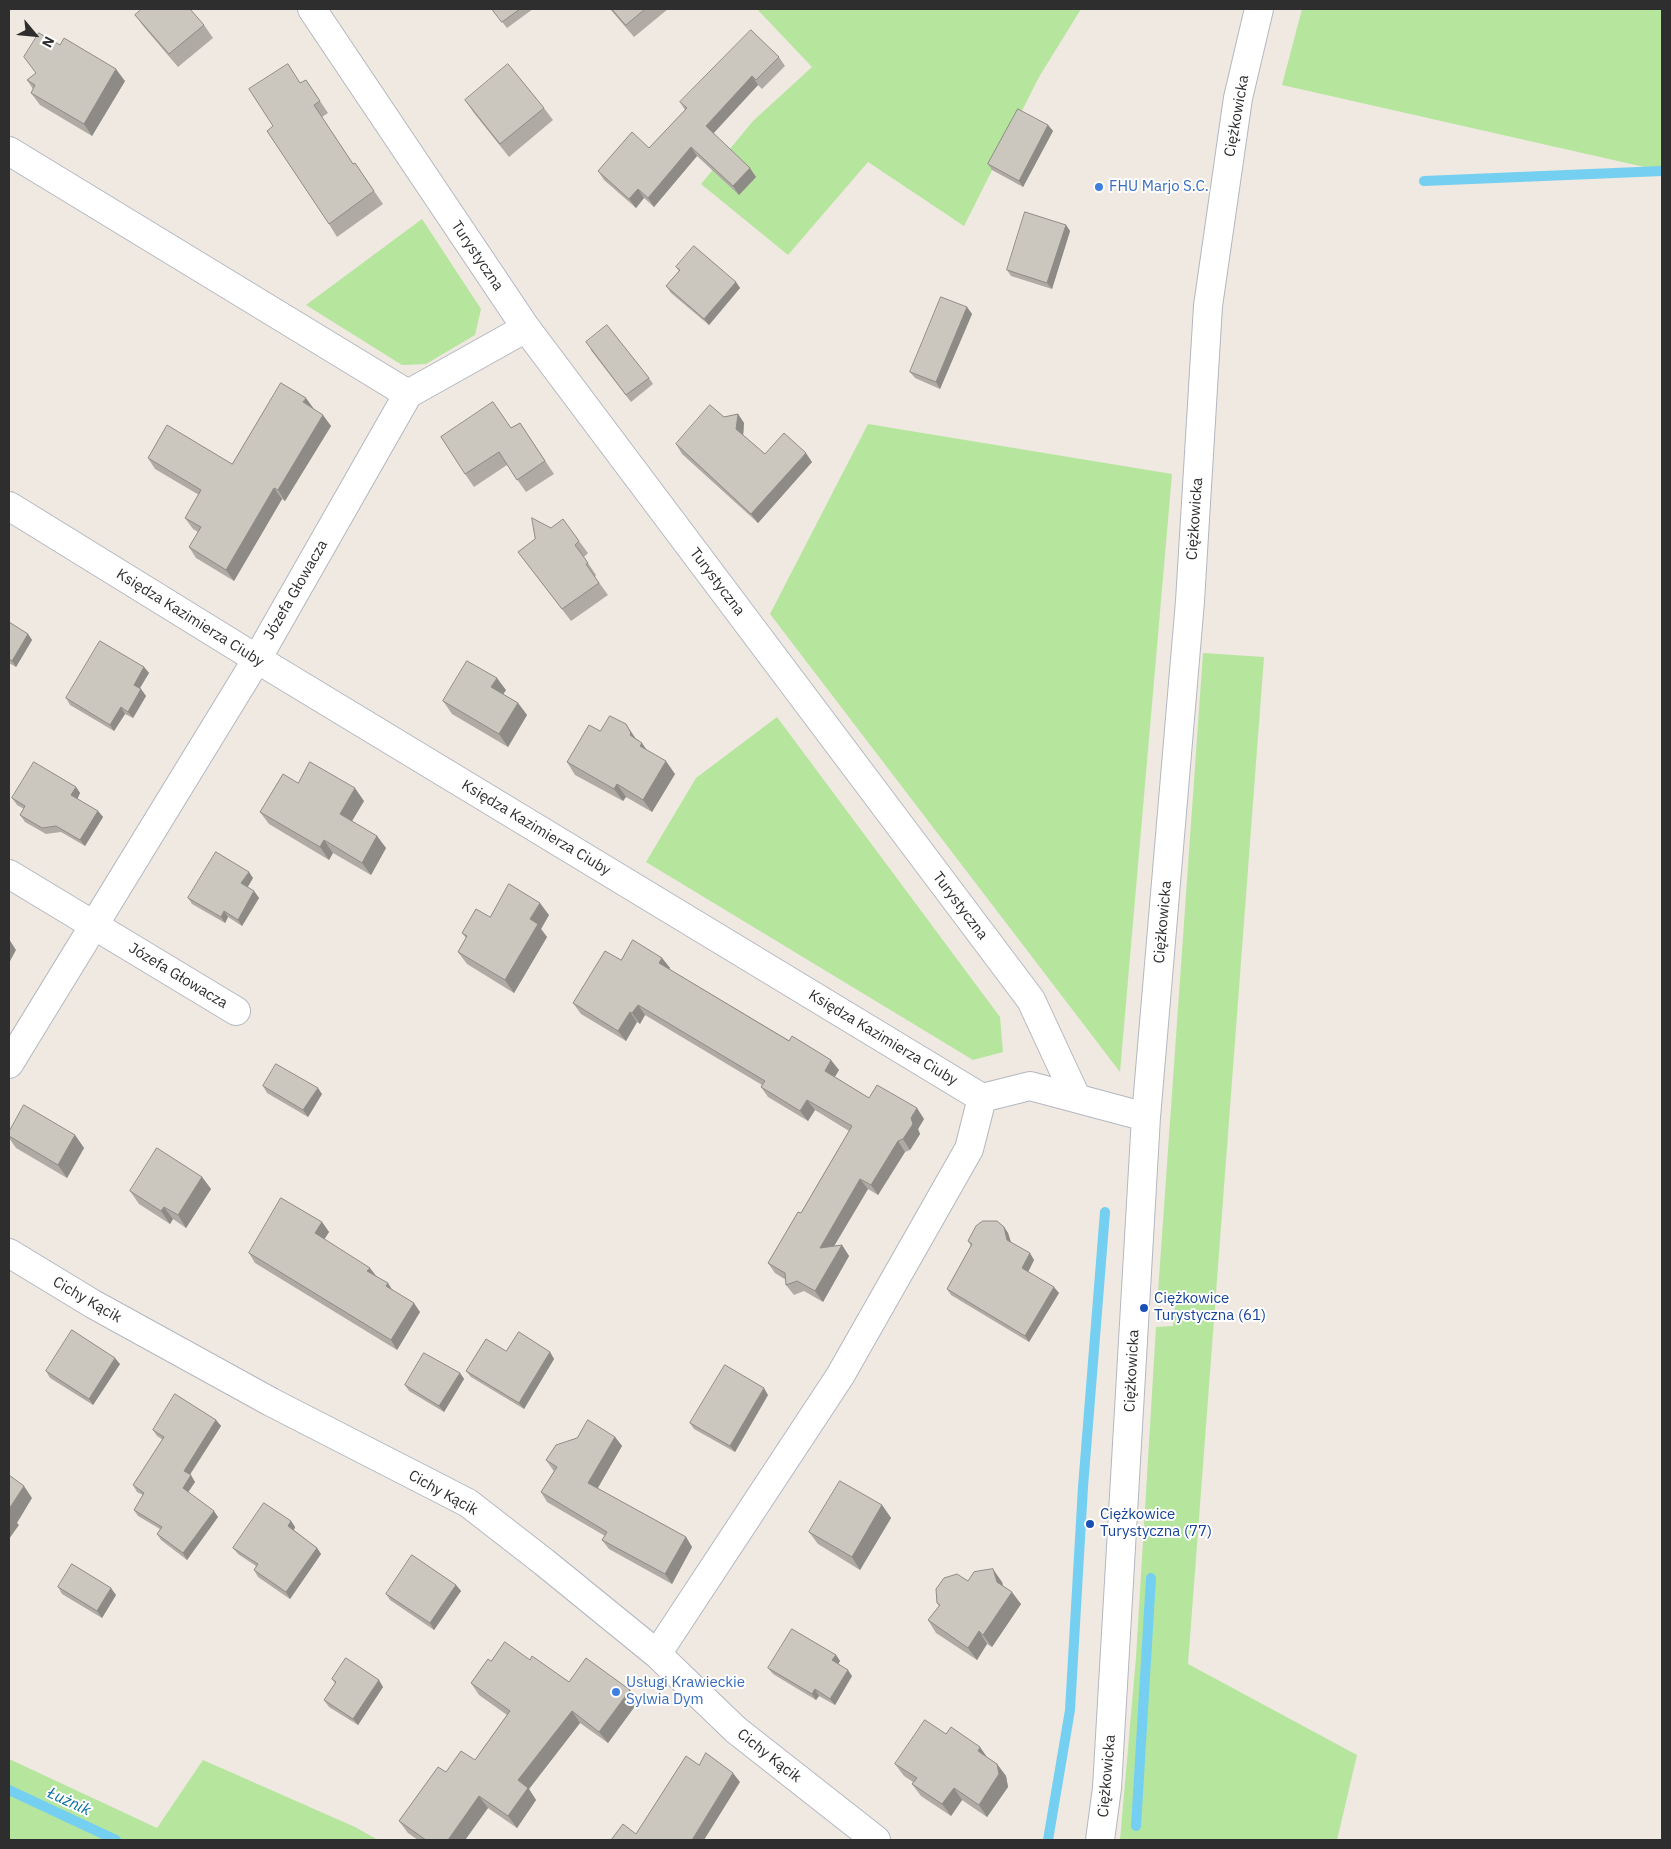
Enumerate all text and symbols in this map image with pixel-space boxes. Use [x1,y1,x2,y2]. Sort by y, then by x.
north arrow [10,10,60,60]
text: N [38,33,59,51]
street label: Ciężkowicka [1221,74,1253,158]
place label: FHU Marjo S.C. [1109,178,1209,196]
marker: FHU Marjo S.C. [1093,181,1105,193]
street label: Turystyczna [447,218,507,294]
street label: Ciężkowicka [1183,477,1207,561]
street label: Józefa Głowacza [260,537,332,643]
street label: Turystyczna [686,545,748,619]
street label: Księdza Kazimierza Ciuby [113,565,267,671]
street label: Księdza Kazimierza Ciuby [458,776,614,880]
street label: Turystyczna [929,869,991,943]
street label: Ciężkowicka [1150,880,1176,964]
street label: Józefa Głowacza [125,939,231,1013]
street label: Księdza Kazimierza Ciuby [805,986,961,1090]
street label: Cichy Kącik [49,1273,125,1327]
place label: Ciężkowice Turystyczna (61) [1154,1290,1266,1325]
marker: Ciężkowice Turystyczna (61) [1138,1302,1150,1314]
street label: Ciężkowicka [1121,1329,1143,1413]
street label: Cichy Kącik [405,1467,481,1519]
place label: Ciężkowice Turystyczna (77) [1100,1506,1212,1541]
marker: Ciężkowice Turystyczna (77) [1084,1518,1096,1530]
place label: Usługi Krawieckie Sylwia Dym [626,1674,745,1709]
marker: Usługi Krawieckie Sylwia Dym [610,1686,622,1698]
street label: Cichy Kącik [733,1725,805,1787]
street label: Ciężkowicka [1094,1734,1120,1818]
water label: Łużnik [44,1784,94,1820]

